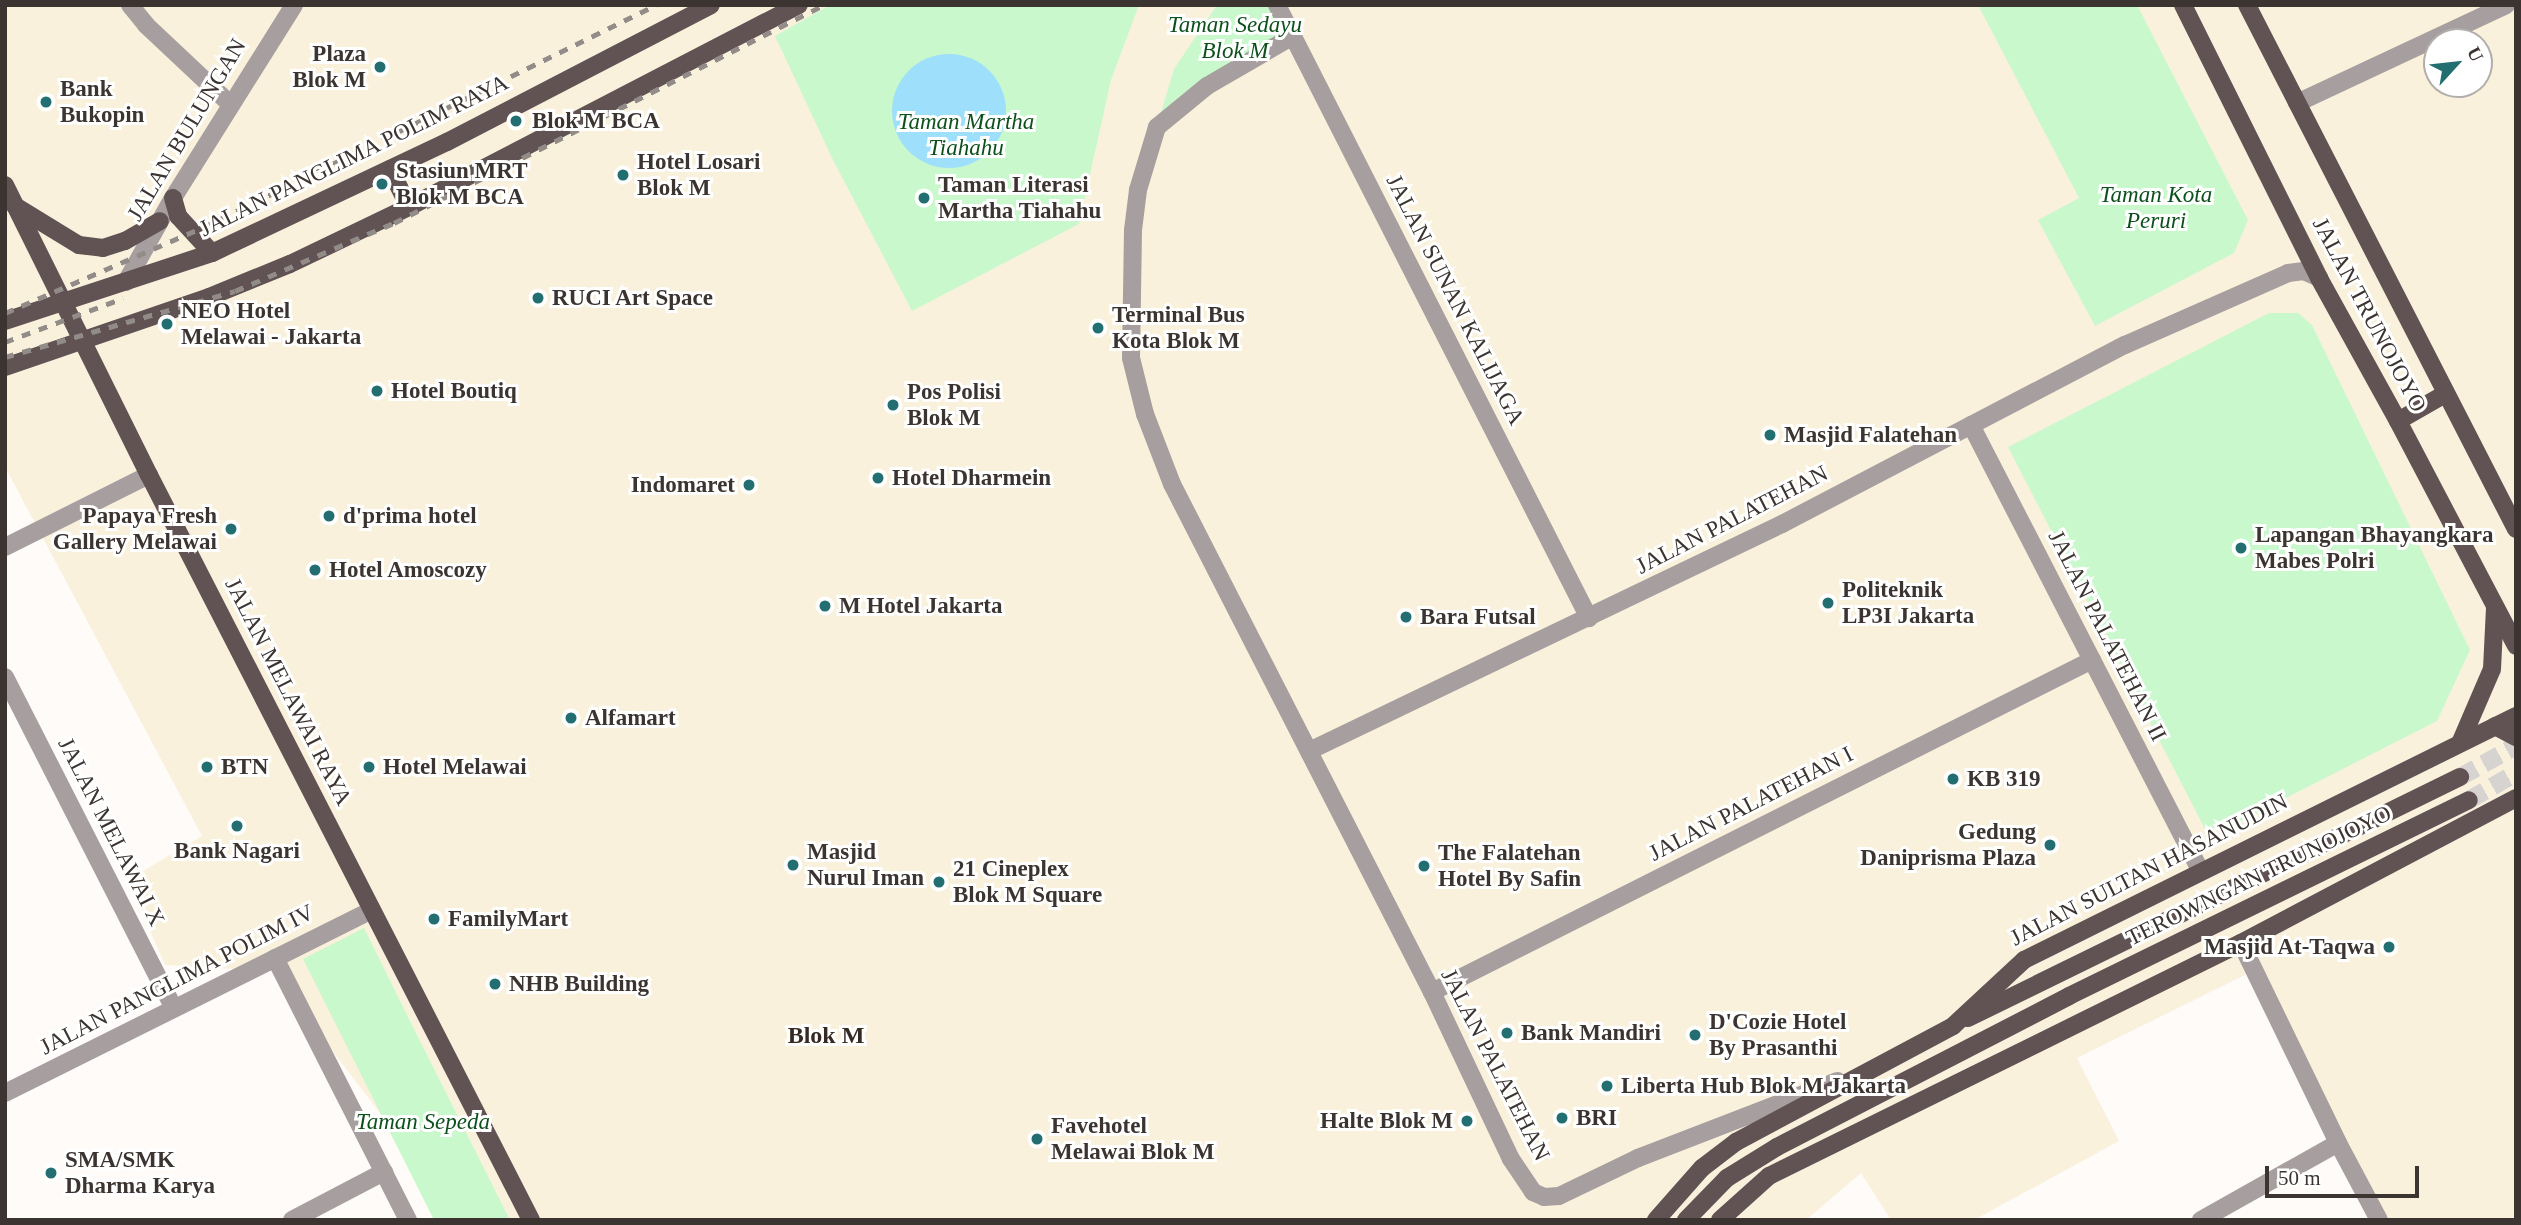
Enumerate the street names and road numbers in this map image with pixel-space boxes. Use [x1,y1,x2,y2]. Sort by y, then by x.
street label: JALAN BULUNGAN [122,34,252,226]
street label: JALAN PANGLIMA POLIM RAYA [195,69,513,243]
street label: JALAN SUNAN KALIJAGA [1380,170,1530,430]
street label: JALAN TRUNOJOYO [2306,213,2432,417]
street label: JALAN PALATEHAN [1631,460,1833,580]
street label: JALAN PALATEHAN II [2042,526,2172,746]
street label: JALAN MELAWAI RAYA [219,574,357,810]
street label: JALAN MELAWAI X [52,733,170,931]
street label: JALAN PALATEHAN I [1644,741,1858,867]
street label: JALAN SULTAN HASANUDIN [2006,788,2292,952]
street label: TEROWNGAN TRUNOJOYO [2122,800,2396,952]
street label: JALAN PANGLIMA POLIM IV [35,898,319,1062]
street label: JALAN PALATEHAN [1435,964,1555,1166]

